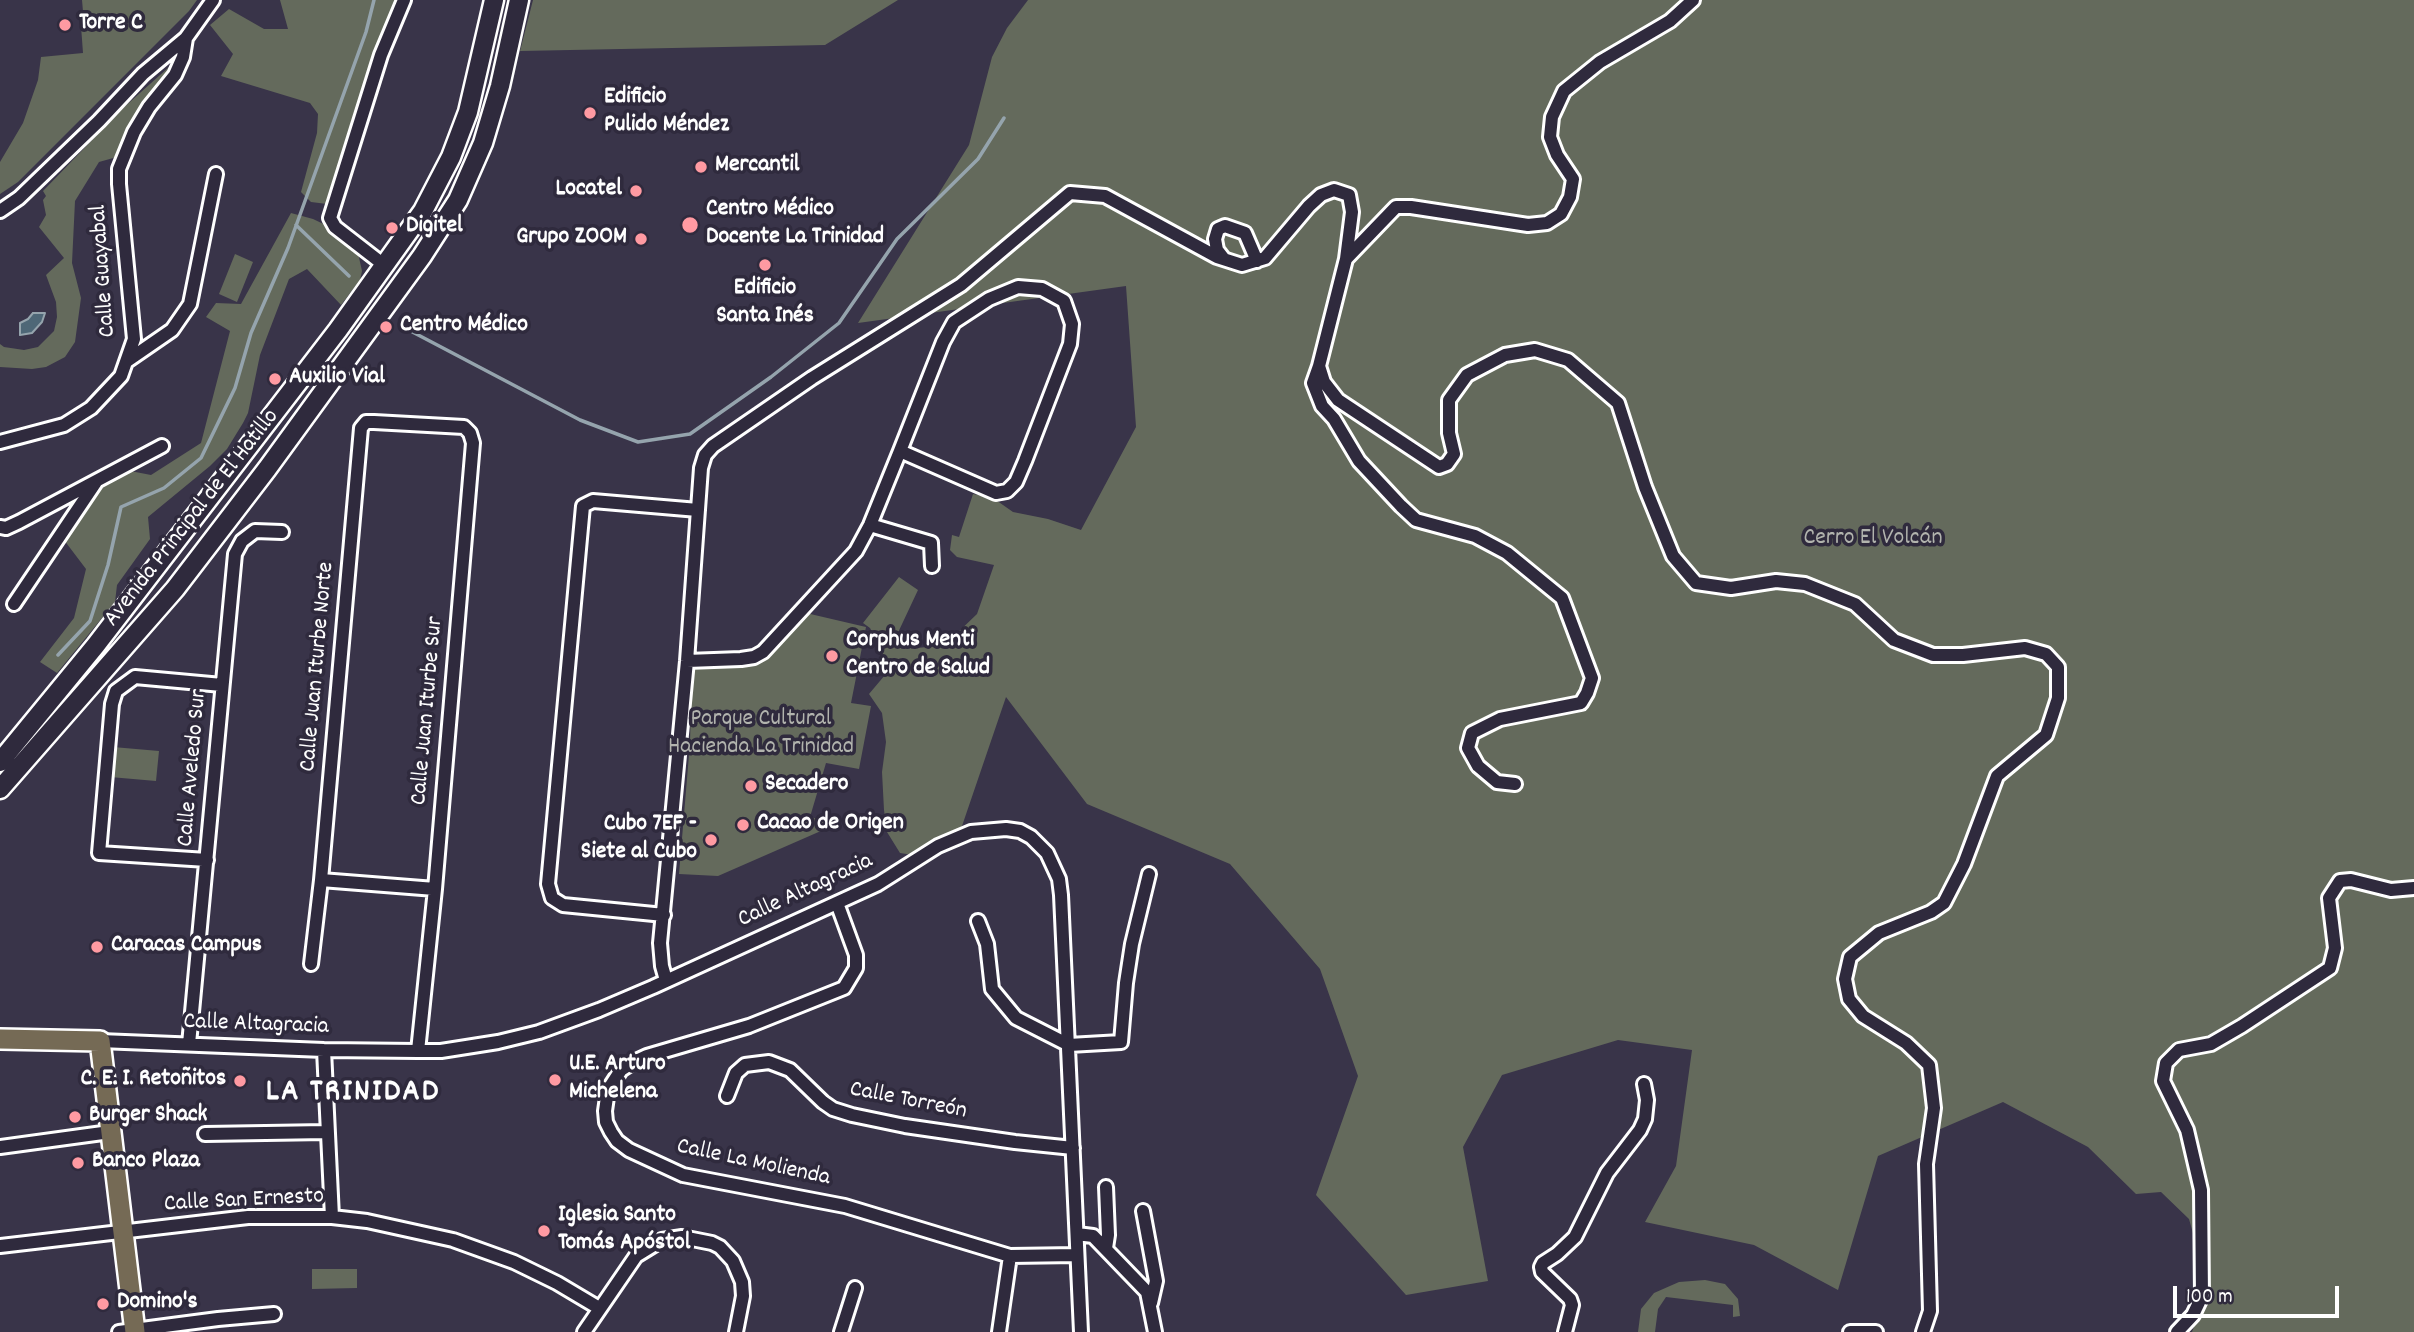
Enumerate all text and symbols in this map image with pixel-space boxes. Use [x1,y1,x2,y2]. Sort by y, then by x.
place label: Torre C [79,11,143,39]
marker: Torre C [57,17,73,33]
place label: Edificio Pulido Méndez [604,85,729,141]
marker: Edificio Pulido Méndez [582,105,598,121]
place label: Mercantil [715,153,799,181]
marker: Mercantil [693,159,709,175]
place label: Locatel [555,177,622,205]
marker: Locatel [628,183,644,199]
place label: Centro Médico Docente La Trinidad [706,197,884,253]
street label: Calle Guayabal [86,204,124,338]
place label: Digitel [406,214,463,242]
marker: Centro Médico Docente La Trinidad [680,215,700,235]
marker: Digitel [384,220,400,236]
place label: Grupo ZOOM [516,225,627,253]
marker: Grupo ZOOM [633,231,649,247]
marker: Edificio Santa Inés [757,257,773,273]
place label: Edificio Santa Inés [716,276,814,332]
place label: Centro Médico [400,313,528,341]
marker: Centro Médico [378,319,394,335]
place label: Auxilio Vial [289,365,385,393]
marker: Auxilio Vial [267,371,283,387]
street label: Avenida Principal de El Hatillo [99,404,287,634]
park label: Cerro El Volcán [1803,526,1943,554]
street label: Calle Juan Iturbe Norte [295,561,343,773]
street label: Calle Juan Iturbe Sur [406,615,452,807]
place label: Corphus Menti Centro de Salud [846,628,990,684]
marker: Corphus Menti Centro de Salud [824,648,840,664]
street label: Calle Aveledo Sur [173,688,215,848]
park label: Parque Cultural Hacienda La Trinidad [668,707,854,763]
place label: Secadero [765,772,848,800]
marker: Secadero [743,778,759,794]
place label: Cacao de Origen [757,811,904,839]
place label: Cubo 7EF - Siete al Cubo [581,812,697,868]
marker: Cacao de Origen [735,817,751,833]
marker: Cubo 7EF - Siete al Cubo [703,832,719,848]
street label: Calle Altagracia [734,848,878,936]
place label: Caracas Campus [111,933,262,961]
marker: Caracas Campus [89,939,105,955]
street label: Calle Altagracia [183,1009,329,1043]
place label: U.E. Arturo Michelena [569,1052,666,1108]
place label: C. E. I. Retoñitos [80,1067,226,1095]
marker: U.E. Arturo Michelena [547,1072,563,1088]
marker: C. E. I. Retoñitos [232,1073,248,1089]
district label: LA TRINIDAD [267,1076,439,1114]
street label: Calle Torreón [847,1077,969,1127]
place label: Burger Shack [89,1103,207,1131]
marker: Burger Shack [67,1109,83,1125]
street label: Calle La Molienda [674,1134,832,1194]
place label: Banco Plaza [92,1149,200,1177]
marker: Banco Plaza [70,1155,86,1171]
street label: Calle San Ernesto [163,1183,325,1221]
place label: Iglesia Santo Tomás Apóstol [558,1203,690,1259]
marker: Iglesia Santo Tomás Apóstol [536,1223,552,1239]
scale bar [2176,1272,2342,1316]
text: 100 m [2186,1283,2233,1313]
place label: Domino's [117,1290,198,1318]
marker: Domino's [95,1296,111,1312]

